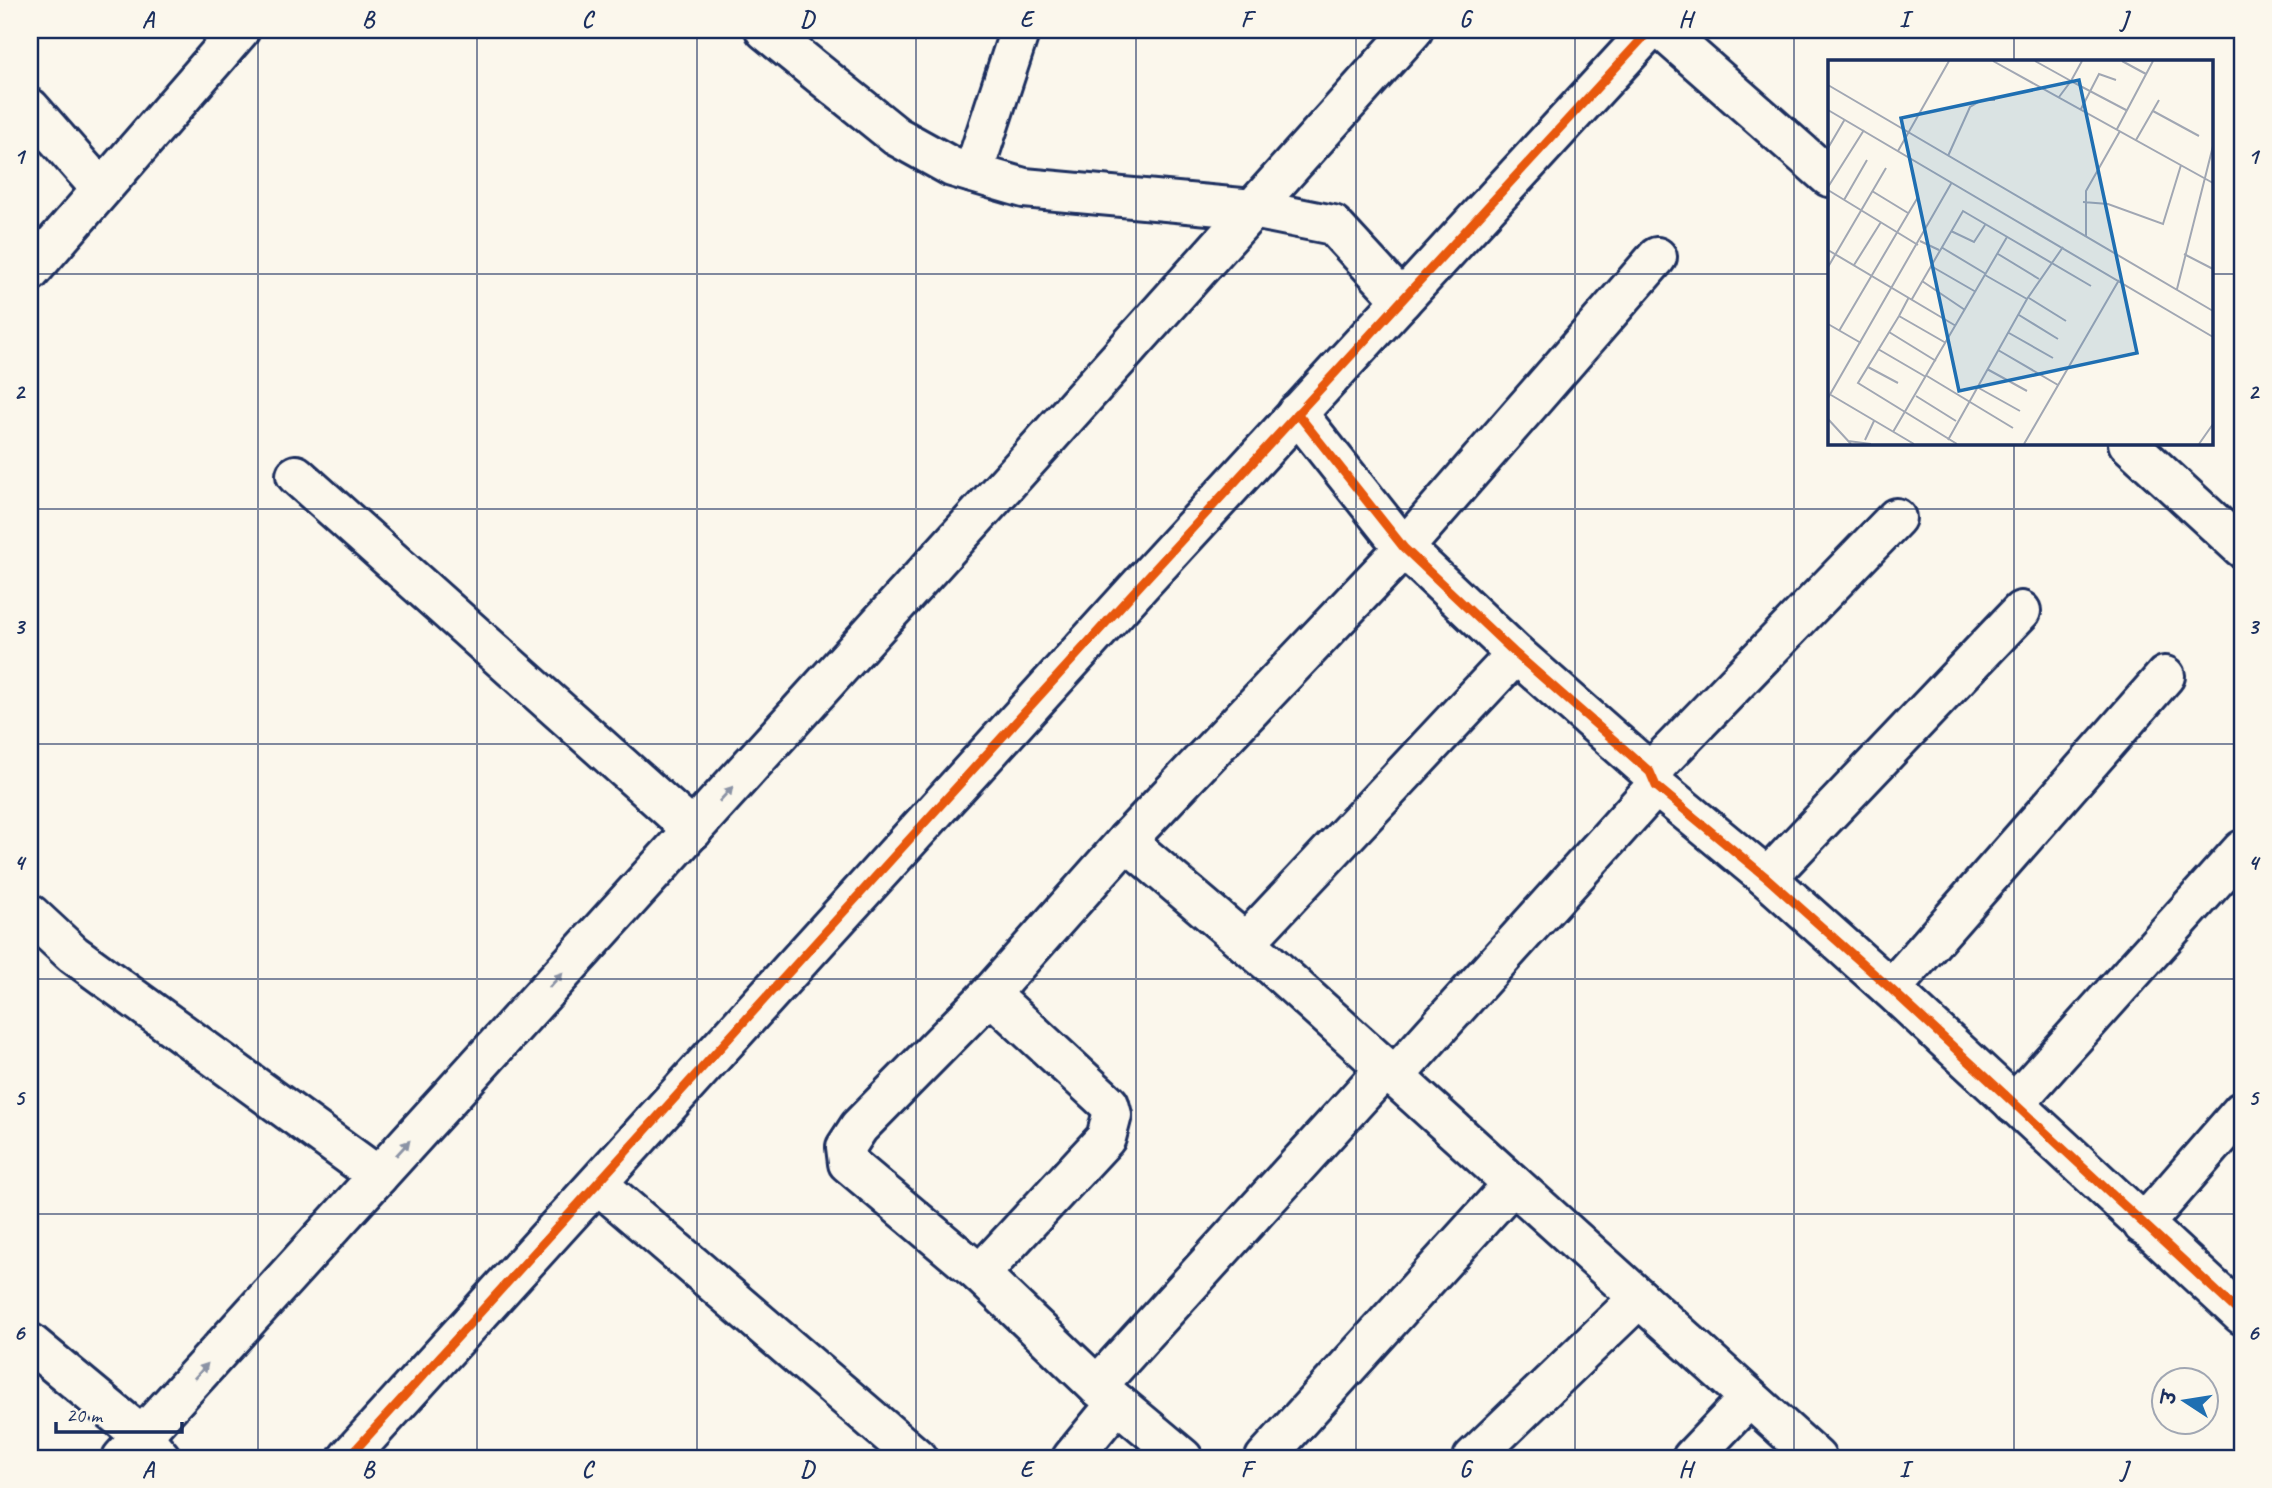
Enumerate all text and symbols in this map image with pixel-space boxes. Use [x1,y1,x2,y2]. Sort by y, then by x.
text: A [142,5,156,34]
text: B [362,5,376,34]
text: C [582,5,596,34]
text: D [800,5,816,34]
text: E [1020,5,1036,34]
text: F [1241,5,1257,34]
text: G [1459,5,1474,34]
text: H [1678,5,1696,34]
text: I [1899,5,1914,34]
text: J [2118,5,2131,34]
inset map [1828,60,2212,444]
text: 1 [14,142,27,171]
text: 1 [2248,142,2261,171]
text: 2 [14,377,27,406]
text: 2 [2248,377,2261,406]
text: 3 [14,612,27,641]
text: 3 [2248,612,2261,641]
one-way arrow [718,785,733,802]
text: 4 [14,848,27,877]
text: 4 [2248,848,2261,877]
one-way arrow [548,972,564,989]
text: 5 [14,1083,26,1112]
text: 5 [2248,1083,2260,1112]
one-way arrow [395,1139,411,1157]
text: 6 [14,1318,27,1347]
text: 6 [2248,1318,2261,1347]
one-way arrow [193,1362,209,1380]
north arrow [2150,1366,2220,1436]
text: उ [2156,1387,2183,1408]
scale bar [56,1390,182,1434]
text: 20 m [66,1402,104,1428]
text: A [142,1455,156,1484]
text: B [362,1455,376,1484]
text: C [582,1455,596,1484]
text: D [800,1455,816,1484]
text: E [1020,1455,1036,1484]
text: F [1241,1455,1257,1484]
text: G [1459,1455,1474,1484]
text: H [1678,1455,1696,1484]
text: I [1899,1455,1914,1484]
text: J [2118,1455,2131,1484]

